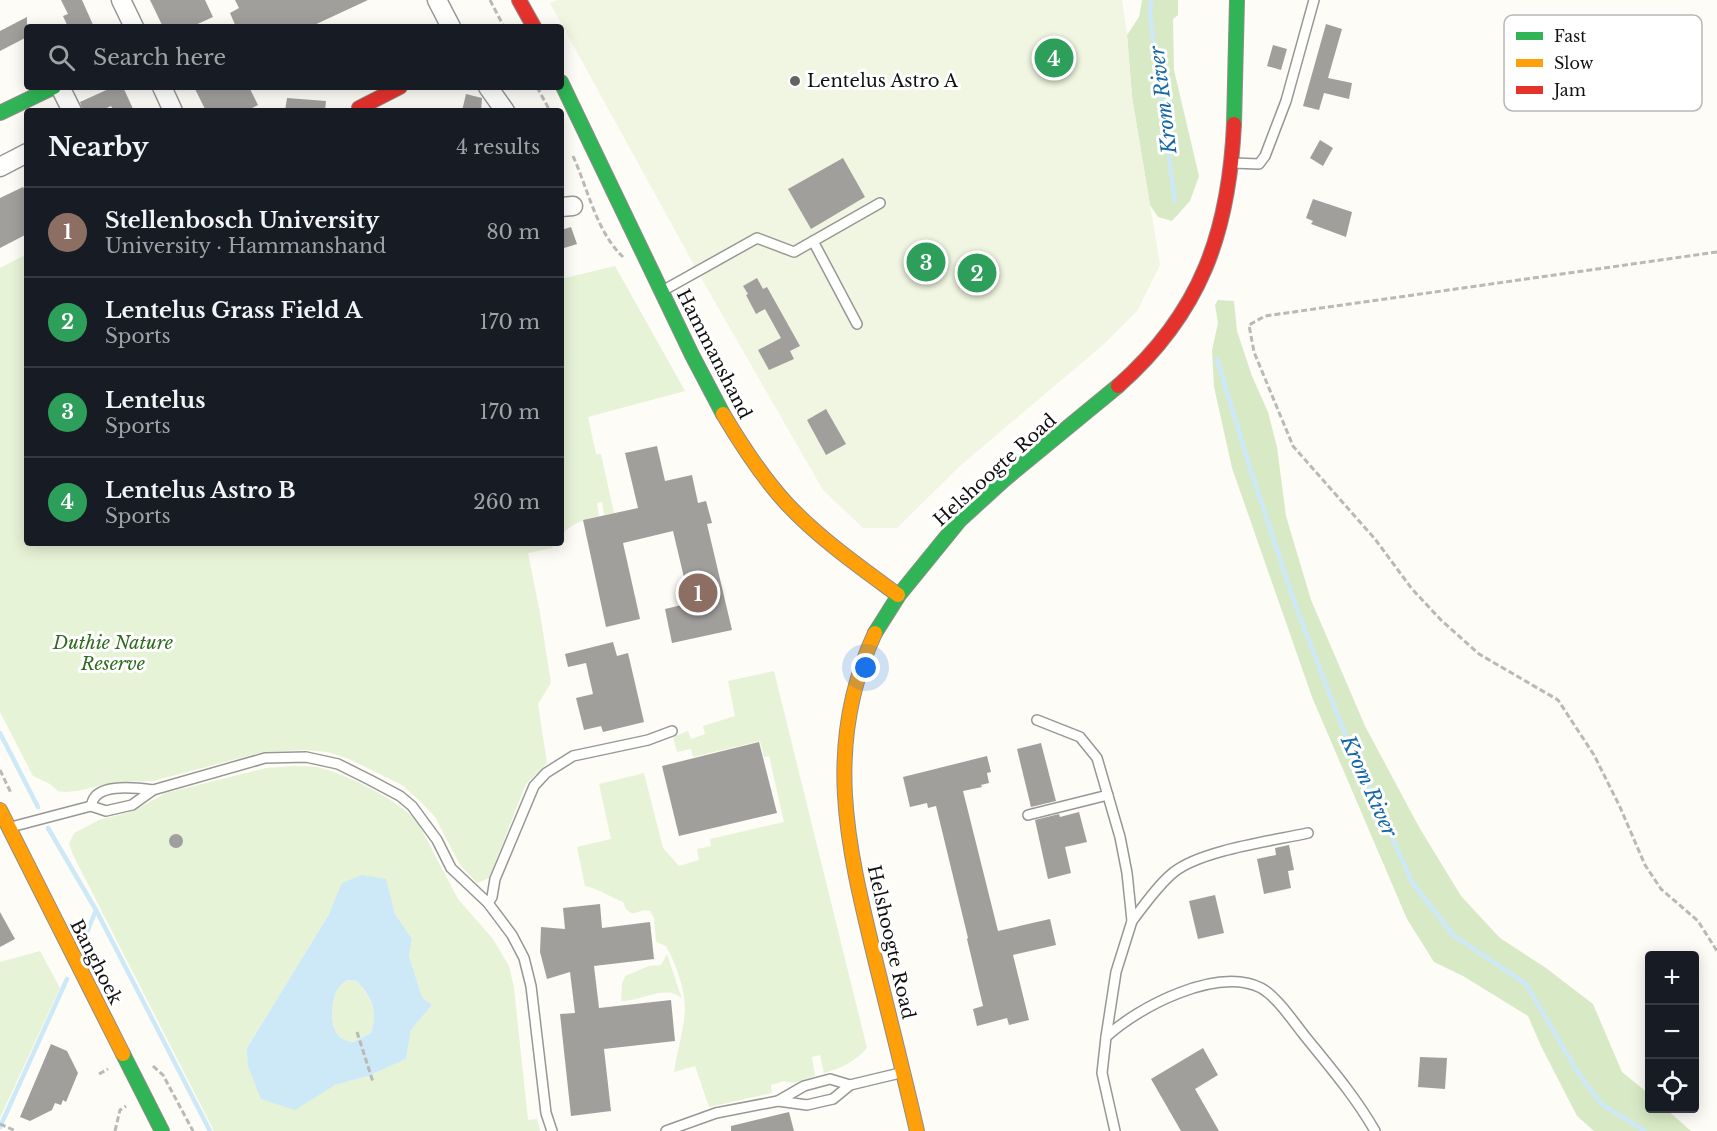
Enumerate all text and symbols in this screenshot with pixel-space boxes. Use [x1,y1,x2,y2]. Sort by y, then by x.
legend [1504,15,1702,111]
search box [24,24,564,90]
text: Fast [1554,26,1586,46]
pin: 4 [1034,36,1074,80]
icon: search [45,41,78,74]
text: Search here [93,44,226,71]
water label: Krom River [1144,44,1182,156]
text: Slow [1554,53,1594,73]
place label: Lentelus Astro A [807,70,959,92]
marker: Lentelus Astro A [788,74,802,88]
text: Jam [1552,80,1586,100]
text: Nearby [48,131,149,163]
text: 4 results [456,135,540,159]
text: Stellenbosch University [105,207,379,234]
text: 1 [63,220,72,244]
text: 80 m [486,220,540,244]
text: University · Hammanshand [105,234,386,258]
pin: 3 [906,240,946,284]
pin: 2 [958,250,996,296]
street label: Hammanshand [672,285,756,423]
text: Lentelus Grass Field A [105,297,362,324]
text: 2 [61,310,74,334]
text: 170 m [480,310,540,334]
text: Sports [105,324,171,348]
text: Lentelus [105,387,205,414]
text: 3 [61,400,74,424]
text: 170 m [480,400,540,424]
street label: Helshoogte Road [929,409,1061,531]
text: Sports [105,414,171,438]
text: Lentelus Astro B [105,477,296,504]
text: 4 [61,490,74,514]
text: 260 m [473,490,540,514]
text: Sports [105,504,171,528]
pin: 1 [678,570,718,616]
park label: Duthie Nature Reserve [52,632,173,675]
your location [851,653,880,682]
water label: Krom River [1336,731,1402,841]
street label: Helshoogte Road [863,863,919,1021]
street label: Banghoek [65,916,127,1008]
map controls [1645,951,1699,1113]
button: + [1645,951,1699,1005]
button: − [1645,1005,1699,1059]
button: locate [1645,1059,1699,1113]

